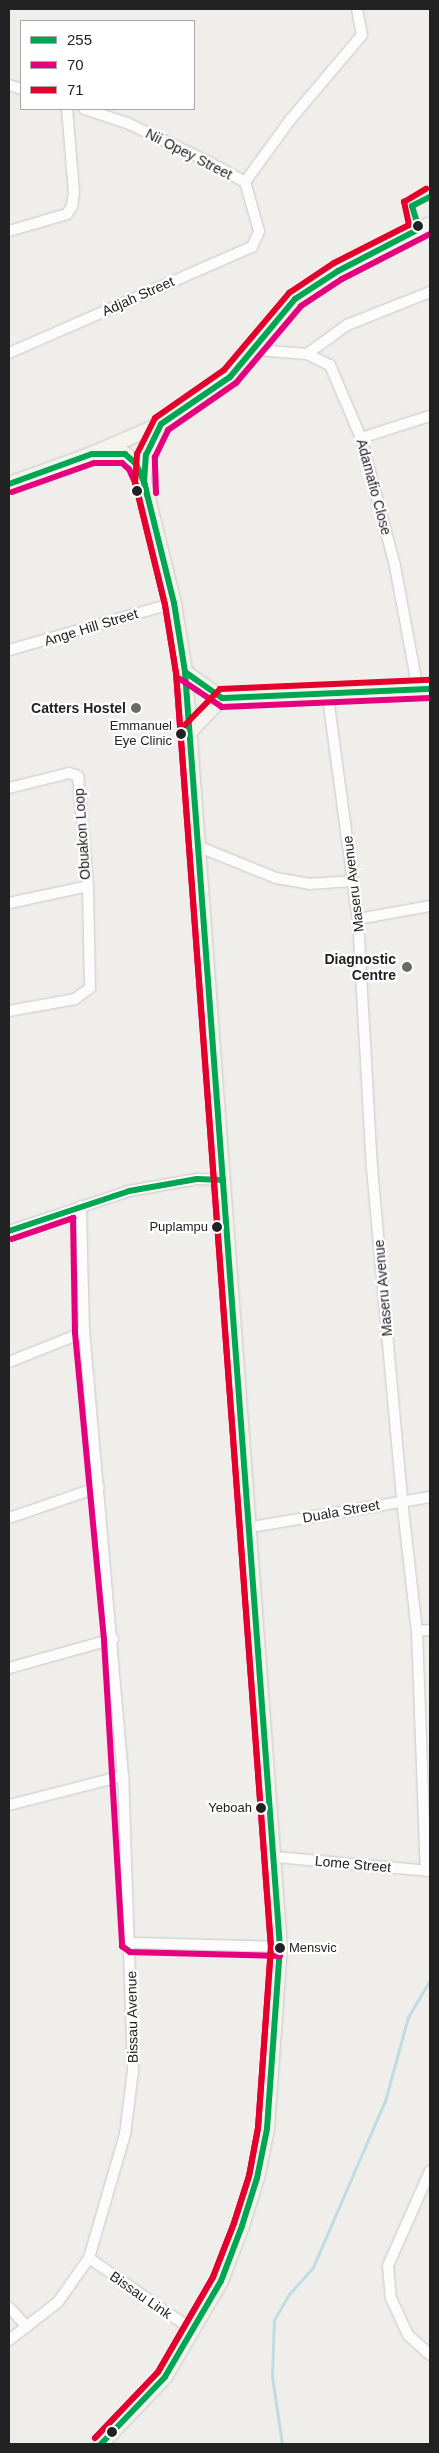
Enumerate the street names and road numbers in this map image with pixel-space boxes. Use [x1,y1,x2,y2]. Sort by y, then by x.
street label: Nii Opey Street [143,125,235,183]
street label: Adjah Street [99,273,177,319]
street label: Adamafio Close [353,437,395,537]
street label: Ange Hill Street [42,605,140,649]
street label: Obuakon Loop [70,788,94,880]
street label: Maseru Avenue [339,834,367,934]
street label: Maseru Avenue [370,1239,396,1337]
street label: Duala Street [301,1496,381,1526]
street label: Lome Street [314,1852,392,1876]
street label: Bissau Avenue [123,1970,141,2064]
street label: Bissau Link [107,2268,175,2322]

